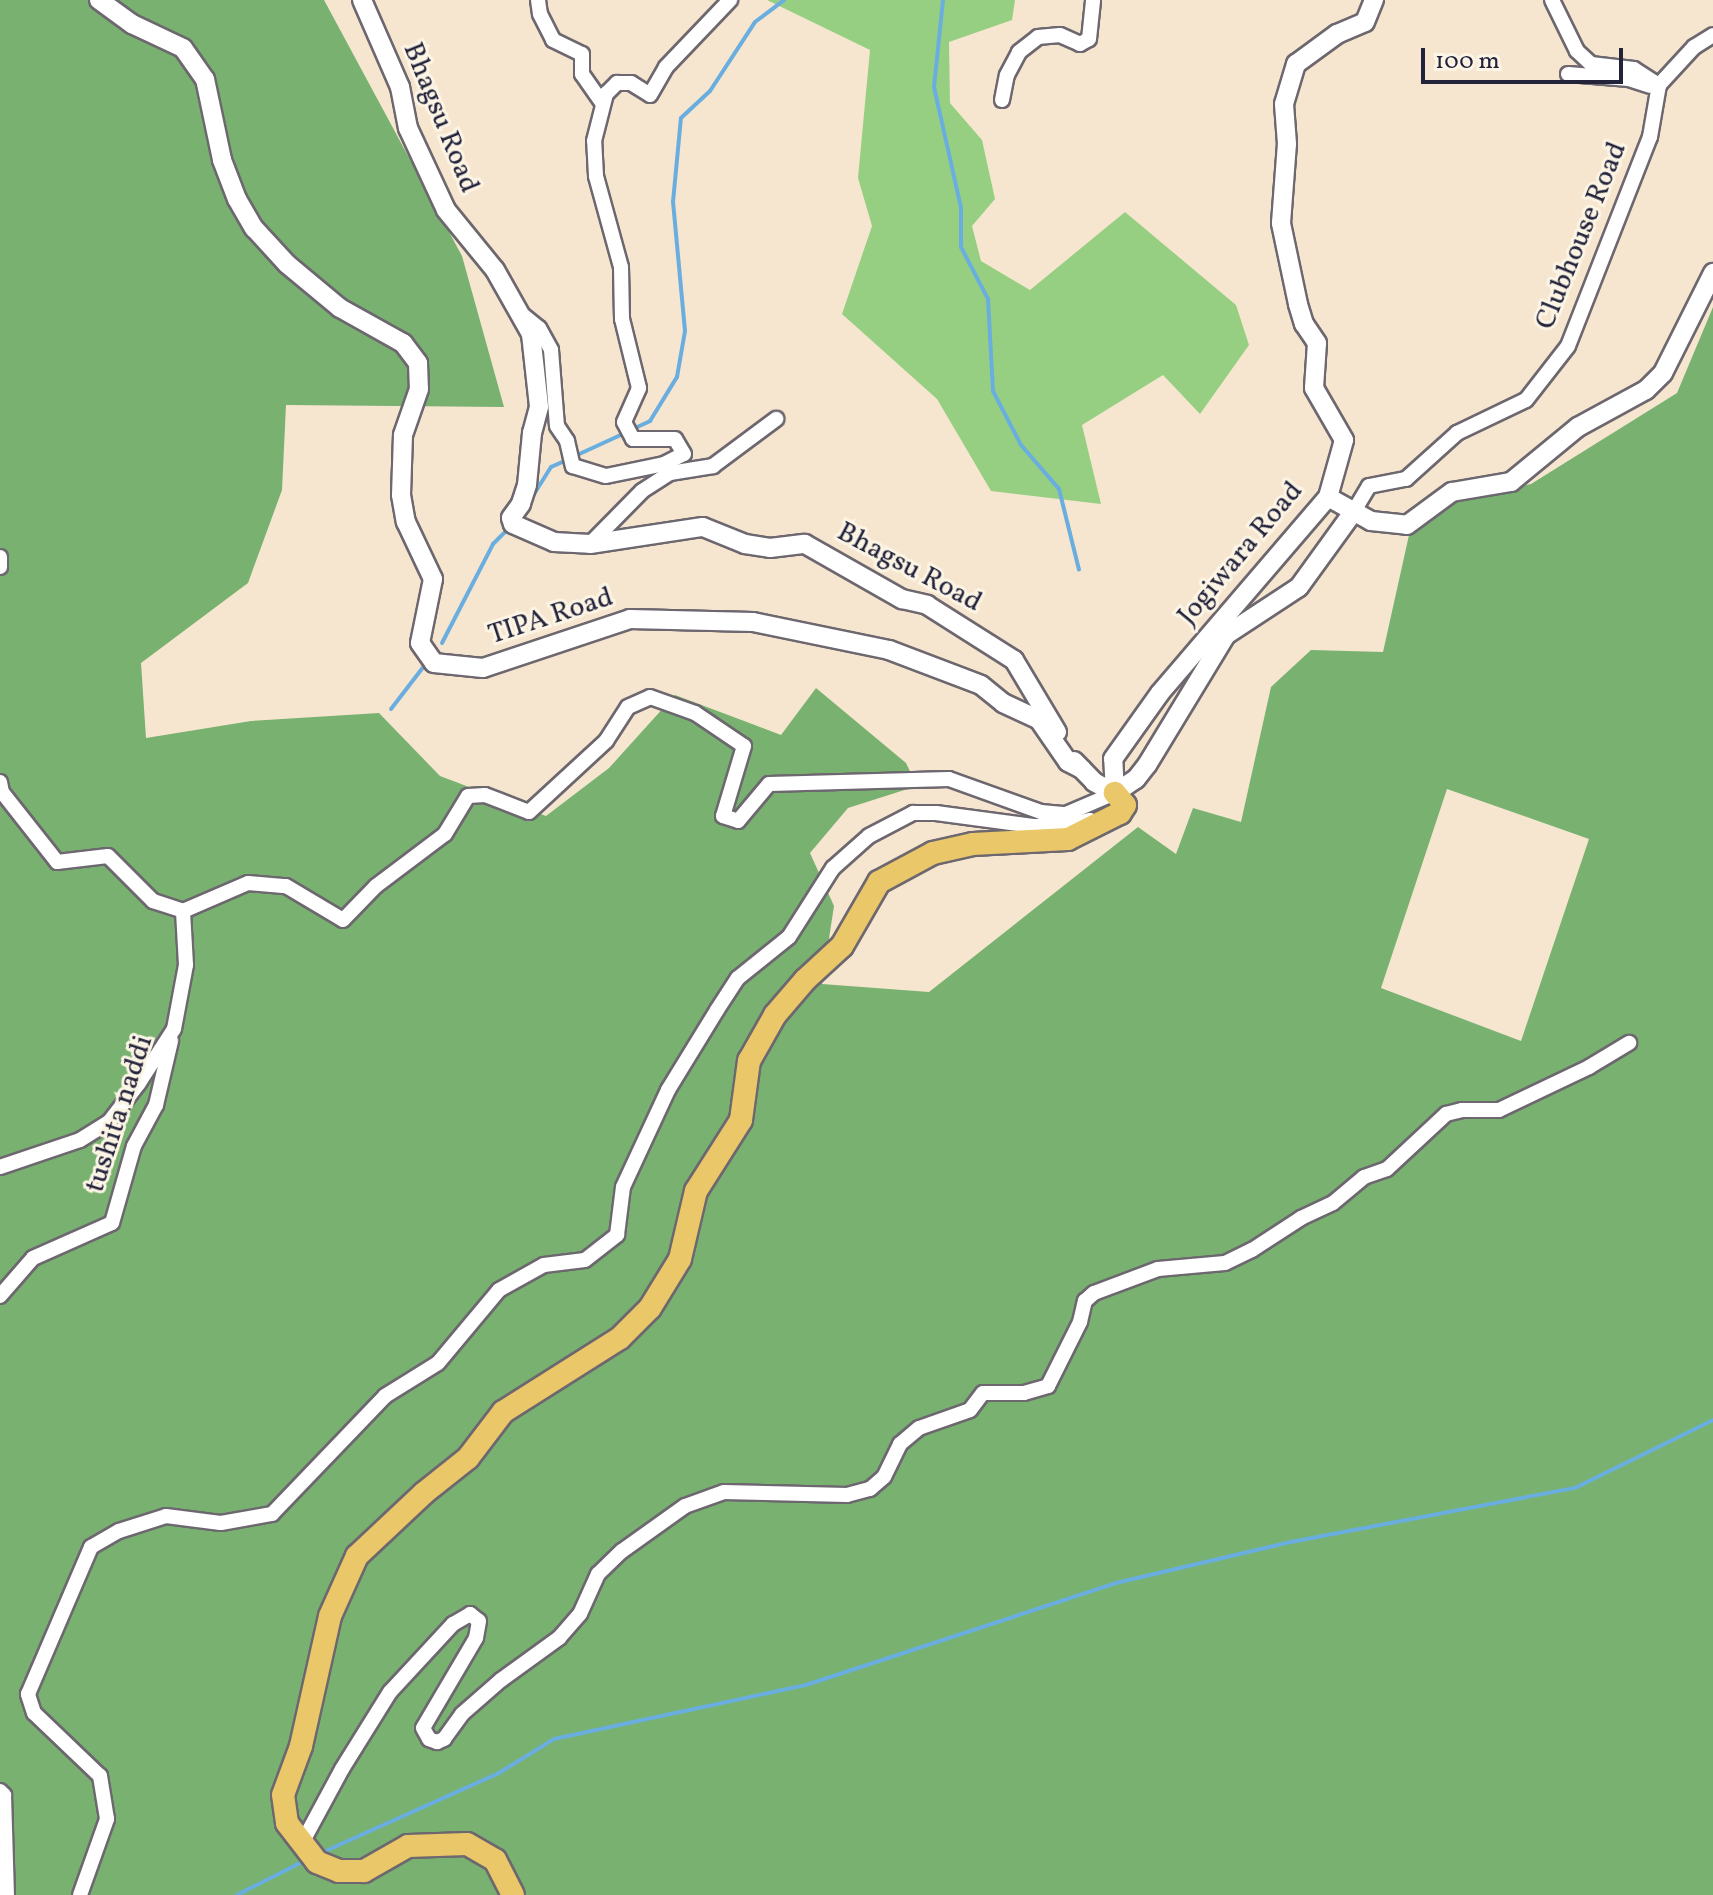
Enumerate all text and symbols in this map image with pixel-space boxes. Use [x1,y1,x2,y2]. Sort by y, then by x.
scale bar [1425,32,1627,82]
street label: Bhagsu Road [395,38,485,198]
text: 100 m [1435,45,1500,79]
street label: Clubhouse Road [1529,137,1635,335]
street label: Jogiwara Road [1171,475,1311,633]
street label: Bhagsu Road [831,516,987,620]
street label: TIPA Road [484,581,618,653]
street label: tushita naddi [79,1031,161,1197]

